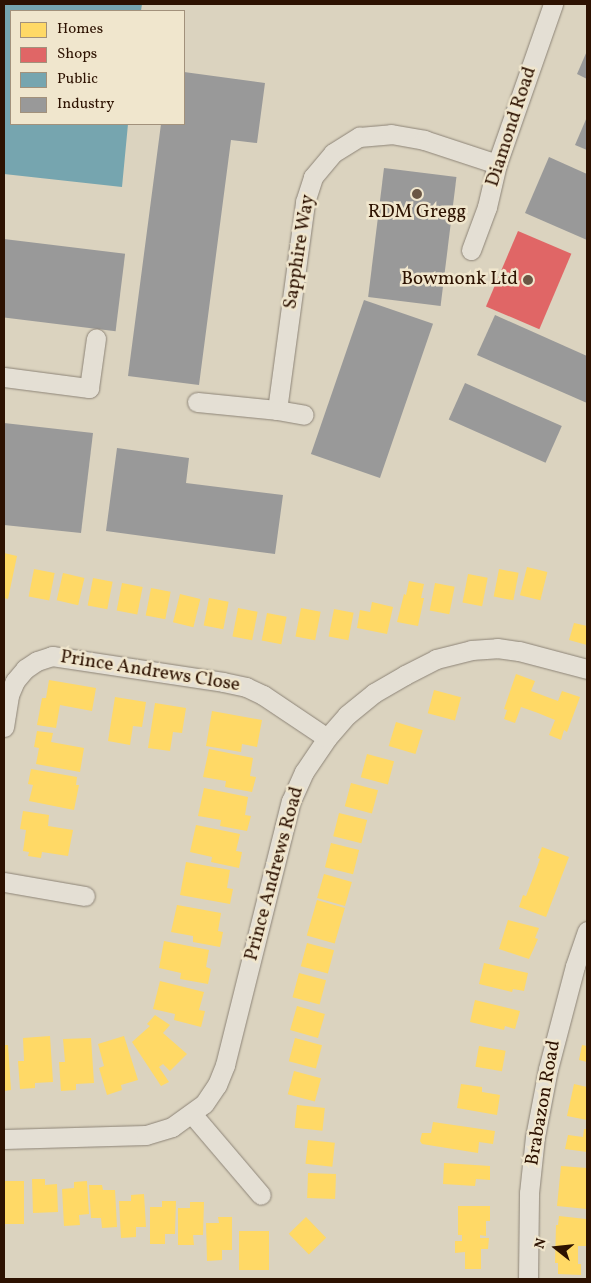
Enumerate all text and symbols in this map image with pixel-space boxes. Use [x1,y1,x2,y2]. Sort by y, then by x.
legend [10,10,185,125]
text: Homes [57,19,103,40]
text: Shops [57,44,97,65]
street label: Diamond Road [482,64,542,190]
text: Public [57,69,98,90]
text: Industry [57,94,114,115]
marker: RDM Gregg [411,188,423,200]
street label: Sapphire Way [280,193,320,311]
place label: RDM Gregg [368,202,466,224]
place label: Bowmonk Ltd [401,269,518,291]
marker: Bowmonk Ltd [522,274,534,286]
street label: Prince Andrews Close [59,647,241,697]
street label: Prince Andrews Road [241,785,309,963]
street label: Brabazon Road [522,1039,566,1167]
north arrow [531,1223,581,1273]
text: N [531,1236,552,1251]

